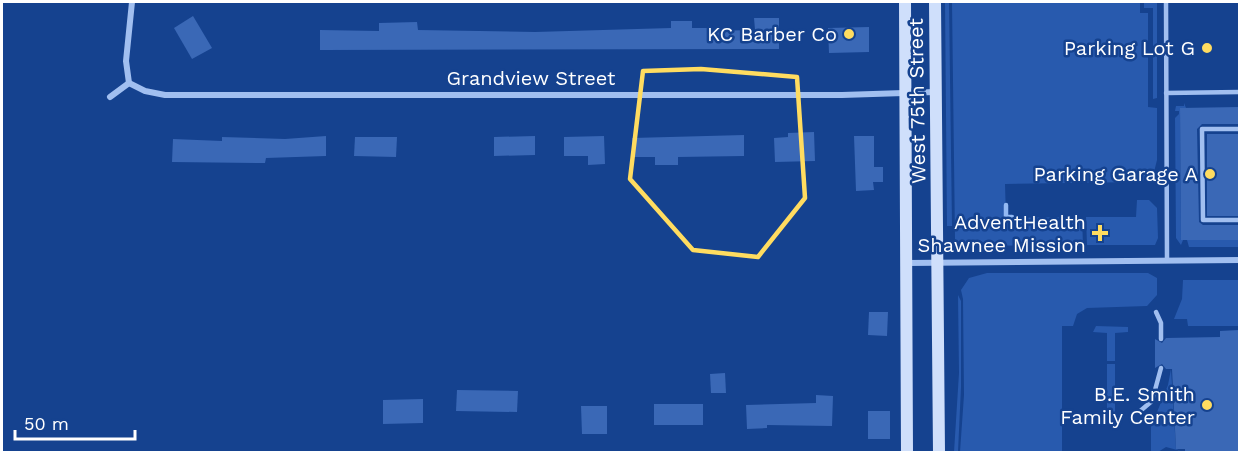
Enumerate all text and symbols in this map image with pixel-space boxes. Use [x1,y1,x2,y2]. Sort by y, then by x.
street label: West 75th Street [904,17,930,184]
place label: KC Barber Co [707,22,837,46]
marker: KC Barber Co [842,27,856,41]
place label: Parking Lot G [1064,36,1195,60]
marker: Parking Lot G [1200,41,1214,55]
street label: Grandview Street [447,66,616,90]
place label: Parking Garage A [1033,162,1198,186]
marker: Parking Garage A [1203,167,1217,181]
place label: AdventHealth Shawnee Mission [918,210,1086,257]
marker: AdventHealth Shawnee Mission [1091,224,1109,242]
place label: B.E. Smith Family Center [1060,382,1195,429]
marker: B.E. Smith Family Center [1200,398,1214,412]
scale bar [15,403,135,441]
text: 50 m [24,413,69,434]

